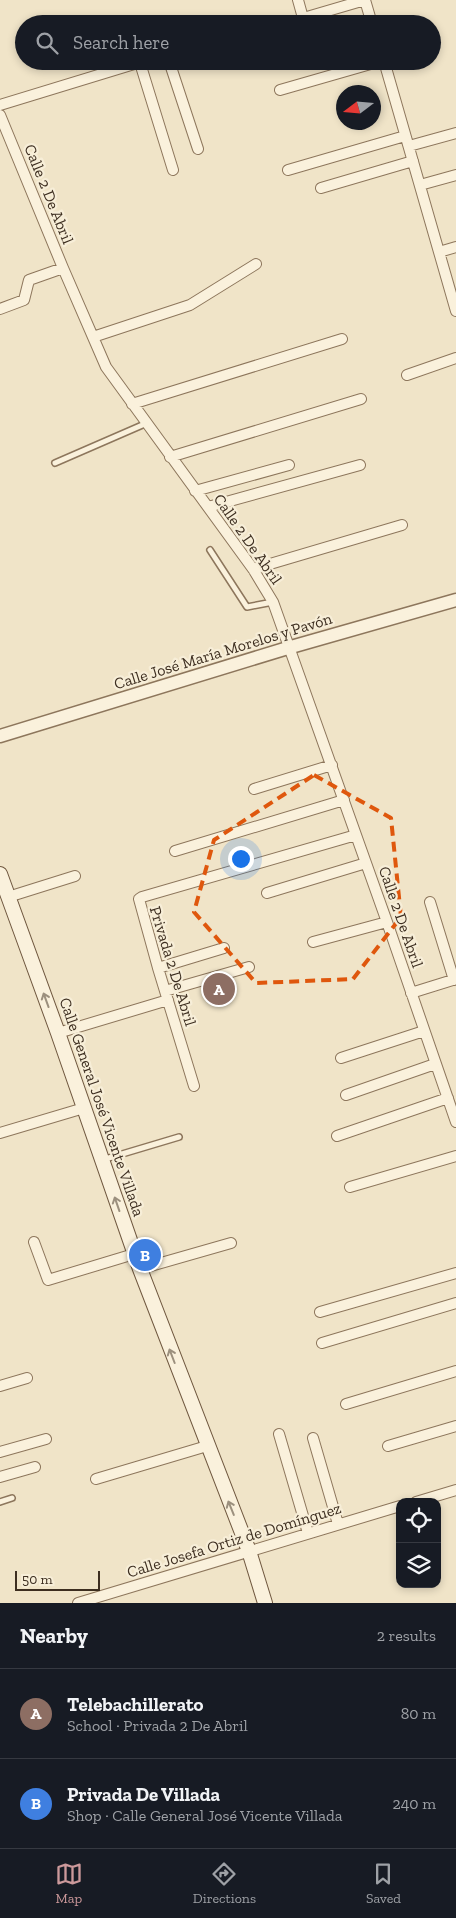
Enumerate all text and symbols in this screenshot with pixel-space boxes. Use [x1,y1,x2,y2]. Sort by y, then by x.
search box [15,15,441,70]
icon: search [33,29,61,57]
text: Search here [73,31,169,54]
north arrow [336,85,381,130]
street label: Calle 2 De Abril [20,141,78,247]
street label: Calle 2 De Abril [210,490,286,588]
street label: Calle José María Morelos y Pavón [112,608,335,693]
your location [228,846,254,872]
street label: Calle 2 De Abril [375,864,427,970]
street label: Privada 2 De Abril [146,904,200,1028]
pin: A [203,970,235,1008]
one-way arrow [41,993,50,1009]
street label: Calle General José Vicente Villada [56,995,149,1219]
one-way arrow [112,1196,121,1212]
pin: B [129,1236,161,1274]
one-way arrow [167,1349,177,1364]
street label: Calle Josefa Ortiz de Domínguez [125,1498,343,1582]
map controls [396,1498,441,1588]
button: locate [396,1498,441,1543]
one-way arrow [226,1501,235,1516]
button: layers [396,1543,441,1588]
scale bar [15,1568,100,1591]
text: 50 m [22,1571,53,1588]
text: Nearby [20,1623,88,1648]
text: 2 results [377,1626,436,1645]
text: Telebachillerato [67,1693,204,1716]
text: A [31,1704,42,1723]
text: 80 m [401,1704,436,1723]
text: School · Privada 2 De Abril [67,1716,248,1735]
text: Privada De Villada [67,1783,220,1806]
text: B [31,1794,41,1813]
text: 240 m [392,1794,436,1813]
text: Shop · Calle General José Vicente Villada [67,1806,342,1825]
tab: Map [55,1860,83,1907]
tab: Directions [193,1860,256,1907]
tab: Saved [366,1860,401,1907]

